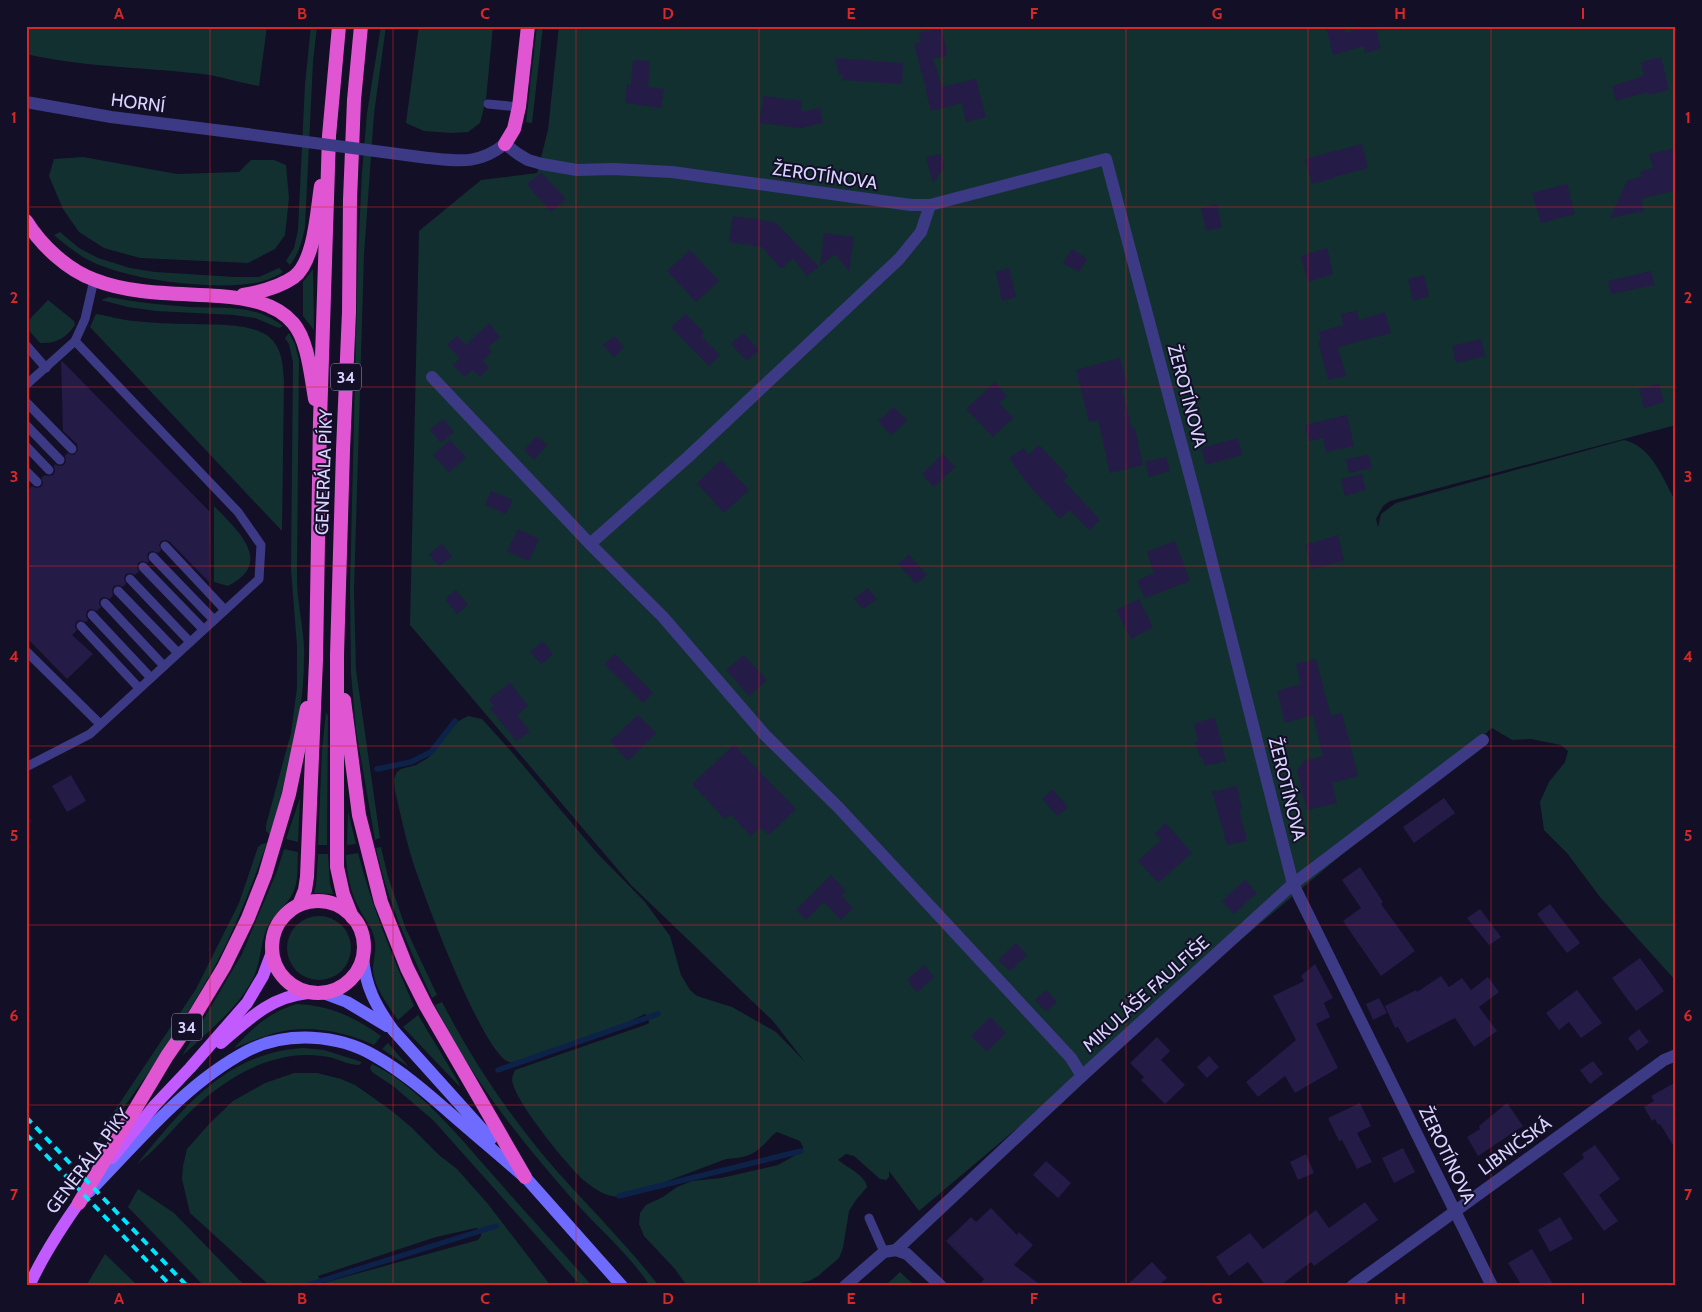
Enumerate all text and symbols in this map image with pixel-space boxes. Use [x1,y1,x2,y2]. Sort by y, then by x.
text: A [114,4,124,23]
text: B [297,4,307,23]
text: C [480,4,490,23]
text: D [662,4,674,23]
text: E [846,4,856,23]
text: F [1030,4,1039,23]
text: G [1212,4,1222,23]
text: H [1394,4,1406,23]
text: I [1581,4,1585,23]
street label: HORNÍ [110,89,166,117]
text: 1 [11,108,17,127]
text: 1 [1685,108,1691,127]
street label: ŽEROTÍNOVA [771,157,879,194]
text: 2 [10,288,18,307]
text: 2 [1684,288,1692,307]
street label: ŽEROTÍNOVA [1163,342,1212,450]
road number: 34 [331,364,361,391]
street label: GENERÁLA PÍKY [311,408,337,535]
text: 3 [10,467,18,486]
text: 3 [1684,467,1692,486]
text: 4 [9,647,19,666]
text: 4 [1683,647,1693,666]
street label: ŽEROTÍNOVA [1264,735,1311,843]
text: 5 [10,826,18,845]
text: 5 [1684,826,1692,845]
street label: MIKULÁŠE FAULFIŠE [1078,931,1214,1057]
text: 6 [10,1006,19,1025]
text: 6 [1684,1006,1693,1025]
road number: 34 [172,1014,202,1040]
street label: ŽEROTÍNOVA [1414,1102,1481,1207]
street label: GENERÁLA PÍKY [41,1103,135,1218]
street label: LIBNIČSKÁ [1474,1112,1556,1180]
text: 7 [10,1185,19,1204]
text: 7 [1684,1185,1693,1204]
text: A [114,1289,124,1308]
text: B [297,1289,307,1308]
text: C [480,1289,490,1308]
text: D [662,1289,674,1308]
text: E [846,1289,856,1308]
text: F [1030,1289,1039,1308]
text: G [1212,1289,1222,1308]
text: H [1394,1289,1406,1308]
text: I [1581,1289,1585,1308]

